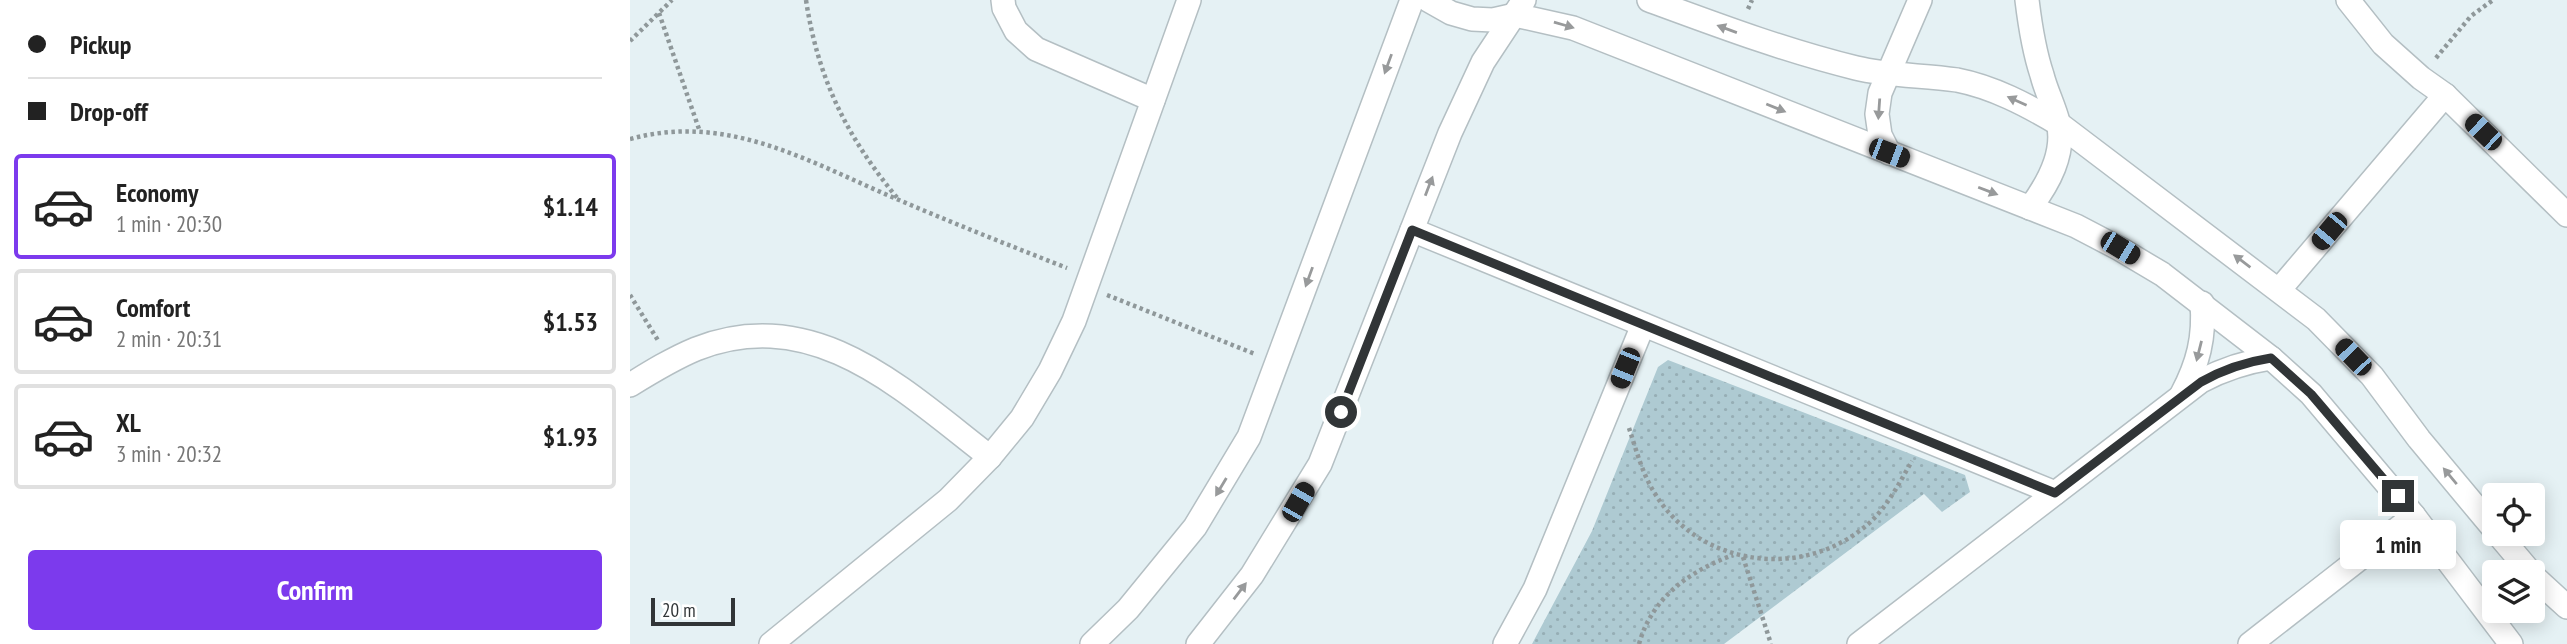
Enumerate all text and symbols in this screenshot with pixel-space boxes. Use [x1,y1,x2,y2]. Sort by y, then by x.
one-way arrow [1554,21,1575,31]
one-way arrow [1716,23,1737,34]
text: Pickup [70,28,131,61]
one-way arrow [1382,53,1393,74]
text: Drop-off [70,95,148,128]
one-way arrow [2007,95,2027,107]
one-way arrow [1873,98,1884,120]
one-way arrow [1766,103,1787,114]
car [2461,110,2506,154]
car [1866,136,1913,170]
icon: car [32,175,95,238]
text: Economy [116,176,198,209]
one-way arrow [1423,176,1434,197]
one-way arrow [1977,186,1998,197]
text: $1.14 [543,190,598,223]
car [2308,208,2351,254]
text: 1 min · 20:30 [116,209,222,238]
car [2097,228,2144,268]
one-way arrow [2233,254,2251,268]
one-way arrow [1303,267,1314,288]
icon: car [32,290,95,353]
text: Comfort [116,291,190,324]
text: $1.53 [543,305,598,338]
text: 2 min · 20:31 [116,324,222,353]
car [2331,335,2376,379]
one-way arrow [2193,341,2204,363]
car [1608,345,1643,391]
route start [1325,396,1357,428]
icon: car [32,405,95,468]
text: XL [116,406,141,439]
text: $1.93 [543,420,598,453]
text: 3 min · 20:32 [116,439,222,468]
one-way arrow [2443,468,2458,485]
one-way arrow [1215,477,1227,496]
car [1279,479,1318,525]
route end [2382,480,2414,512]
map controls [2482,483,2545,623]
button: locate [2482,483,2545,546]
callout: 1 min [2340,520,2456,570]
text: 1 min [2375,530,2421,559]
button: Confirm [28,550,602,630]
button: layers [2482,560,2545,623]
one-way arrow [1233,582,1247,600]
scale bar [651,595,735,627]
text: 20 m [662,598,696,622]

